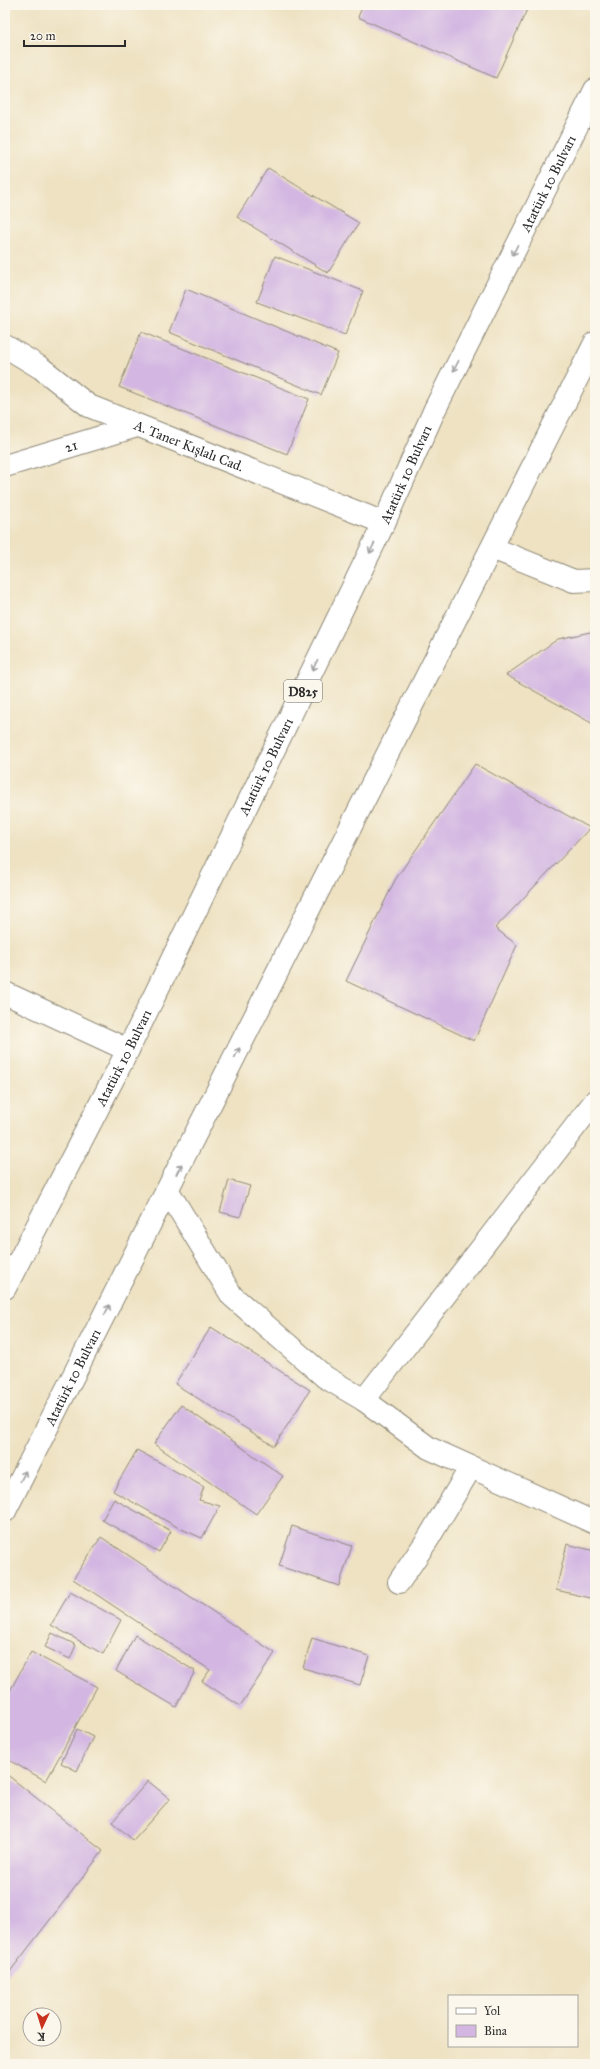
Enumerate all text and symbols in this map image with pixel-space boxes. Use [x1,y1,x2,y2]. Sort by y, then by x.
scale bar [24,22,125,48]
text: 20 m [30,29,56,43]
street label: Atatürk 10 Bulvarı [517,132,580,236]
one-way arrow [510,244,518,256]
one-way arrow [452,360,459,372]
street label: A. Taner Kışlalı Cad. [131,416,246,476]
street label: Atatürk 10 Bulvarı [376,423,436,527]
street label: 21 [63,436,80,456]
one-way arrow [368,542,375,554]
one-way arrow [311,659,318,671]
road number: D825 [284,680,322,702]
street label: Atatürk 10 Bulvarı [235,715,297,819]
street label: Atatürk 10 Bulvarı [92,1007,155,1110]
one-way arrow [234,1047,241,1059]
one-way arrow [176,1164,183,1176]
one-way arrow [104,1304,111,1316]
street label: Atatürk 10 Bulvarı [41,1326,105,1429]
one-way arrow [20,1470,27,1482]
legend [448,1995,578,2047]
text: Yol [484,2004,501,2018]
north arrow [22,2007,62,2047]
text: Bina [484,2024,508,2038]
text: K [36,2030,46,2043]

